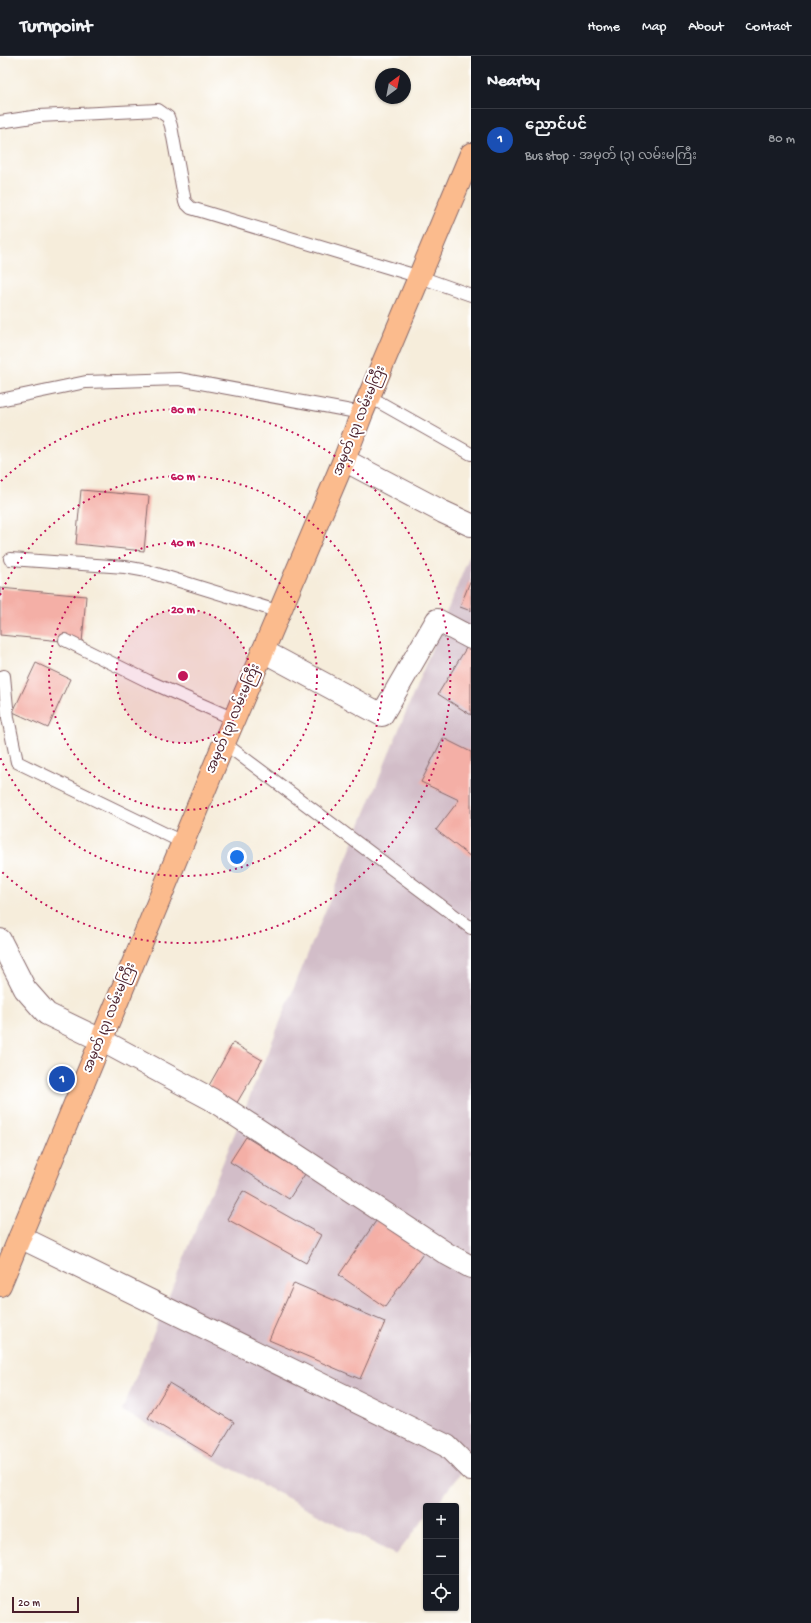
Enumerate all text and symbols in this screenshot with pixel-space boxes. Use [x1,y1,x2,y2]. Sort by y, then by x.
text: Turnpoint [20,16,92,39]
text: Home [588,19,620,36]
text: Map [642,19,666,36]
text: About [688,19,724,36]
text: Contact [746,19,791,36]
north arrow [375,68,411,104]
text: Nearby [487,72,540,92]
text: ညောင်ပင် [525,117,587,135]
text: 1 [497,132,503,147]
text: 80 m [768,132,795,147]
text: Bus stop · အမှတ် (၃) လမ်းမကြီး [525,149,697,164]
street label: အမှတ် (၃) လမ်းမကြီး [328,363,390,479]
text: 80 m [171,404,196,418]
text: 60 m [171,471,196,485]
text: 40 m [170,537,195,551]
text: 20 m [171,604,196,618]
street label: အမှတ် (၃) လမ်းမကြီး [201,661,265,776]
centre of rings [176,669,190,683]
your location [227,847,247,867]
street label: အမှတ် (၃) လမ်းမကြီး [78,960,140,1076]
pin: 1 [49,1064,75,1094]
map controls [423,1503,459,1611]
button: + [423,1503,459,1539]
button: − [423,1539,459,1575]
button: locate [423,1575,459,1611]
scale bar [12,1595,79,1614]
text: 20 m [18,1598,40,1610]

